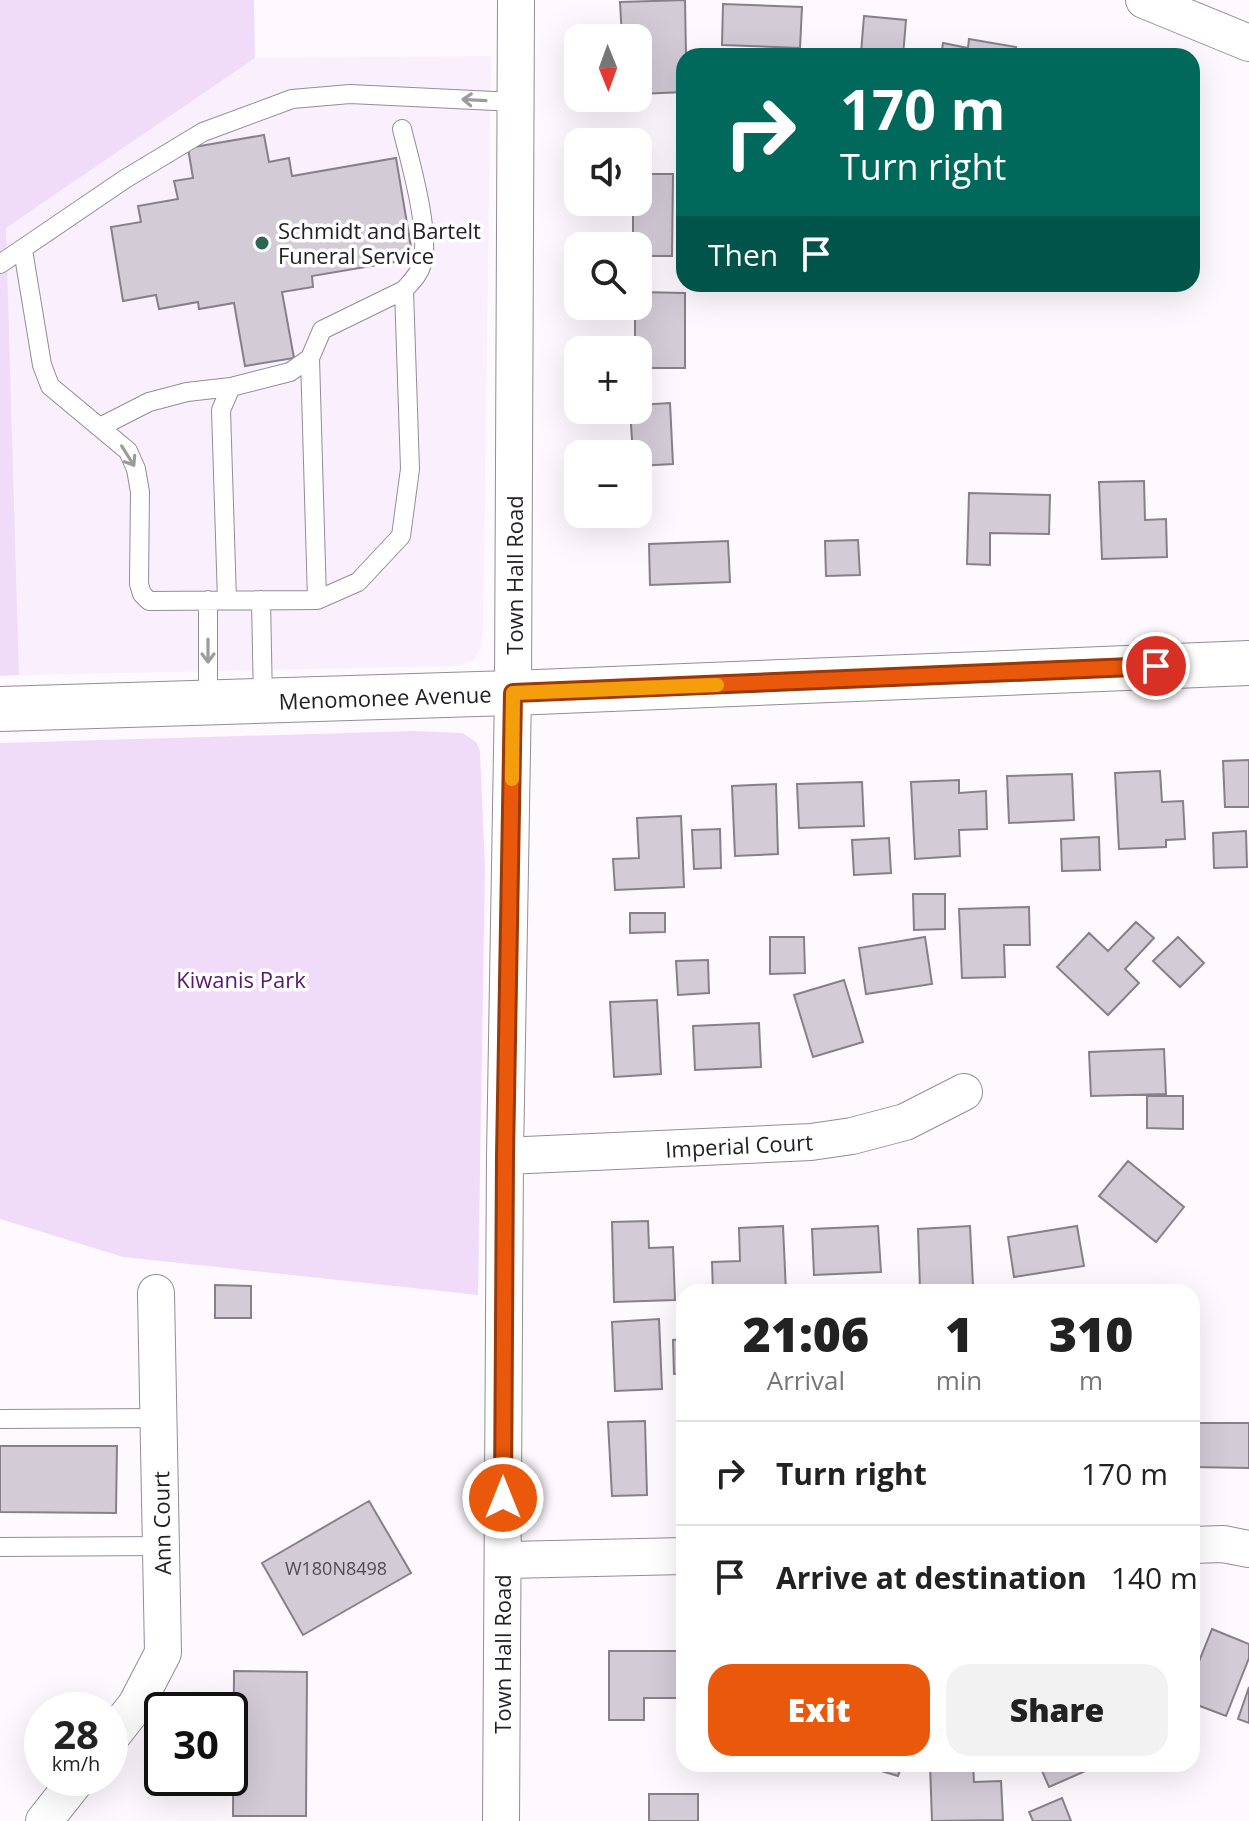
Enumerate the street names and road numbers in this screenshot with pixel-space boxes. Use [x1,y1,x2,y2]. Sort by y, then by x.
street label: Town Hall Road [499,495,529,655]
street label: Menomonee Avenue [278,678,492,716]
street label: Imperial Court [664,1126,814,1164]
street label: Ann Court [145,1471,177,1575]
street label: Town Hall Road [487,1574,517,1734]

